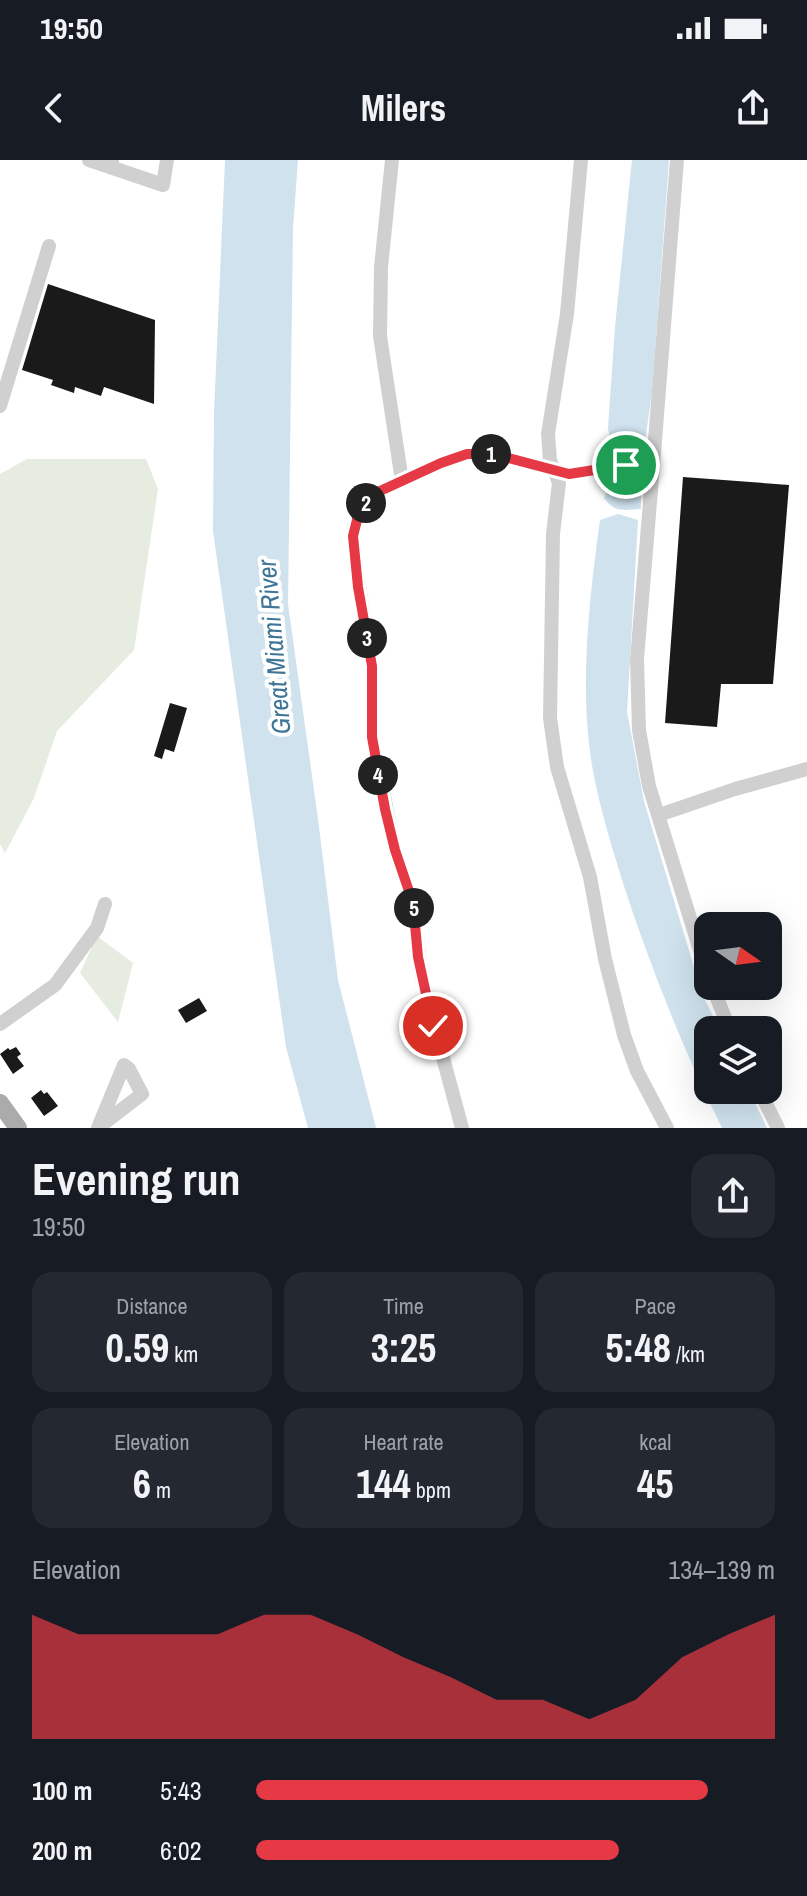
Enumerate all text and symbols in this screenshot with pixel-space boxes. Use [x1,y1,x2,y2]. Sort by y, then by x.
text: 19:50 [40,8,103,48]
text: Milers [361,84,446,132]
icon: back [32,86,76,130]
icon: share [731,86,775,130]
pin [592,431,660,499]
pin: 1 [471,434,511,474]
text: 1 [486,439,496,469]
icon: arrive [604,443,648,487]
pin: 2 [346,483,386,523]
text: 2 [361,488,371,518]
water label: Great Miami River [248,557,299,736]
pin: 3 [347,618,387,658]
text: 3 [362,623,372,653]
pin: 4 [358,755,398,795]
text: 4 [373,760,383,790]
pin: 5 [394,888,434,928]
text: 5 [409,893,419,923]
north arrow [694,912,782,1000]
map controls [694,912,782,1104]
pin [399,992,467,1060]
icon: check [411,1004,455,1048]
button: layers [694,1016,782,1104]
text: Evening run [32,1149,241,1209]
button: share [691,1154,775,1238]
text: 19:50 [32,1209,85,1244]
text: Distance [116,1291,187,1321]
text: Time [383,1291,424,1321]
text: Pace [635,1291,676,1321]
text: 0.59 [105,1321,169,1374]
text: 3:25 [371,1321,436,1374]
text: 5:48 [605,1321,671,1374]
text: km [169,1339,198,1369]
text: /km [671,1339,705,1369]
text: Elevation [114,1427,189,1457]
text: Heart rate [363,1427,444,1457]
text: kcal [639,1427,671,1457]
text: 6 [133,1457,151,1510]
text: 144 [356,1457,411,1510]
text: 45 [637,1457,673,1510]
text: m [151,1475,171,1505]
text: bpm [411,1475,451,1505]
text: Elevation [32,1552,121,1587]
text: 134–139 m [668,1552,775,1587]
text: 100 m [32,1773,92,1808]
text: 5:43 [160,1773,202,1808]
text: 200 m [32,1833,92,1868]
text: 6:02 [160,1833,202,1868]

